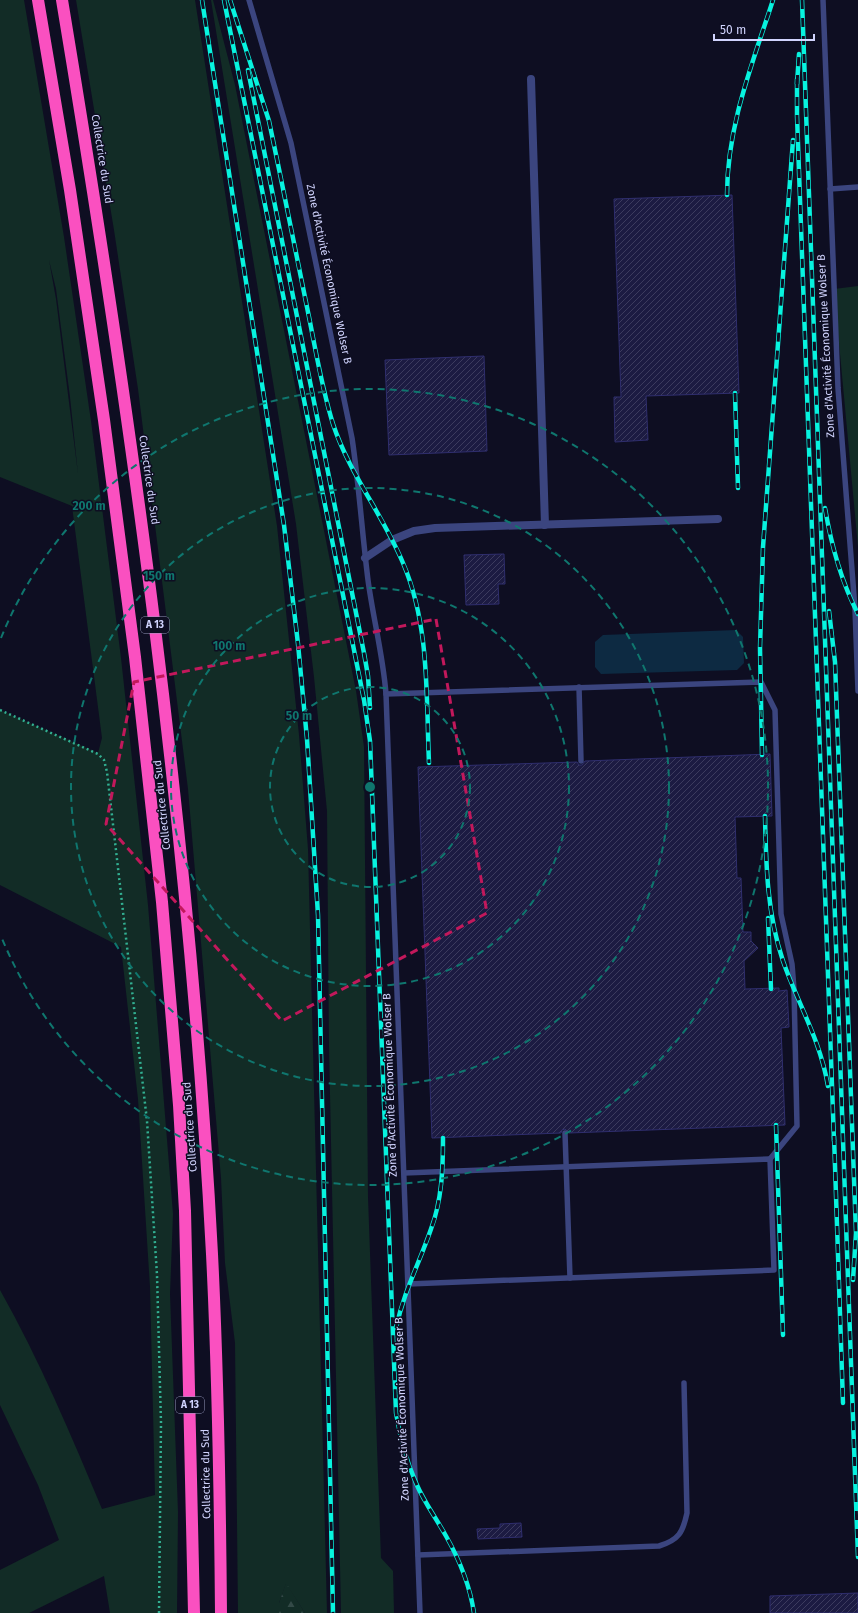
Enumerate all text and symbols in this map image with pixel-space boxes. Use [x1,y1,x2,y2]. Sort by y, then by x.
scale bar [714,16,814,42]
text: 50 m [720,23,746,37]
street label: Collectrice du Sud [89,113,115,205]
street label: Zone d'Activité Économique Wolser B [304,183,356,366]
street label: Zone d'Activité Économique Wolser B [814,254,837,438]
street label: Collectrice du Sud [136,434,162,526]
text: 200 m [72,499,106,513]
text: 150 m [143,569,175,583]
road number: A 13 [141,617,169,633]
text: 100 m [213,639,245,653]
text: 50 m [286,709,312,723]
street label: Collectrice du Sud [151,759,173,851]
centre of rings [363,780,377,794]
street label: Zone d'Activité Économique Wolser B [379,993,400,1177]
street label: Collectrice du Sud [180,1082,200,1172]
street label: Zone d'Activité Économique Wolser B [391,1317,412,1501]
road number: A 13 [176,1397,204,1413]
street label: Collectrice du Sud [199,1429,213,1519]

